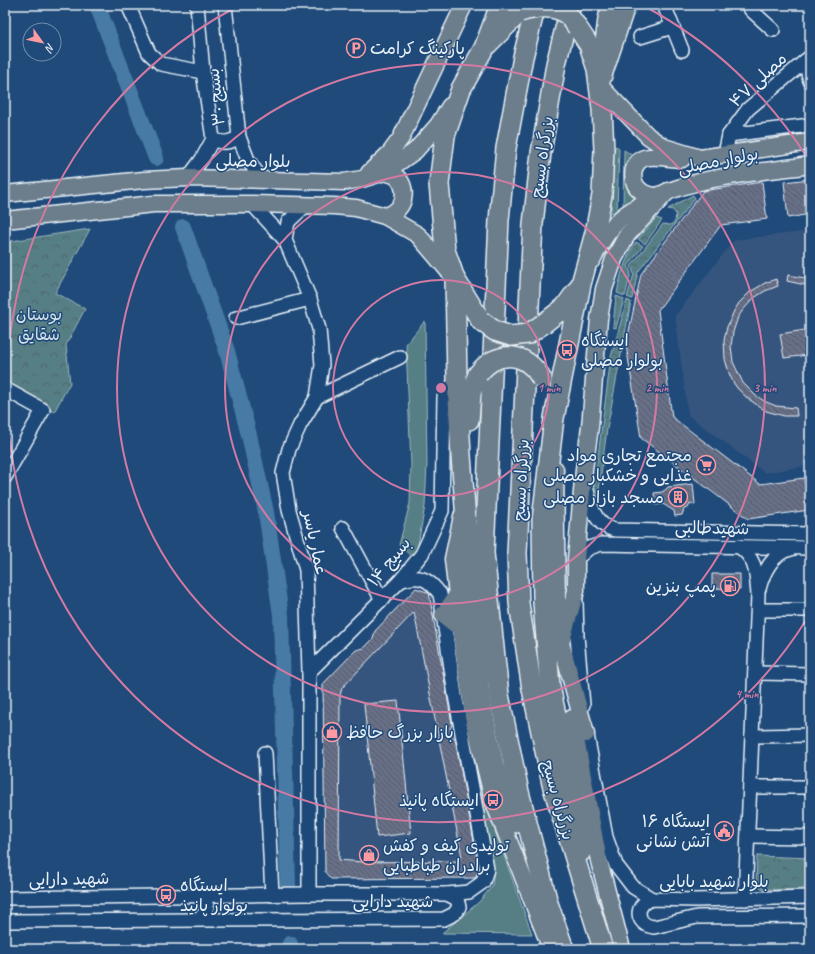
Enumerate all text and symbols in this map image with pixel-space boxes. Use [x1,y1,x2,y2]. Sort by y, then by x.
north arrow [22,22,62,62]
parking icon: پارکینگ کرامت [345,37,367,59]
place label: پارکینگ کرامت [370,38,465,60]
text: N [41,41,58,56]
street label: مصلی ۴۷ [725,48,791,112]
street label: بسیج ۳۰ [203,67,230,127]
street label: بزرگراه بسیج [526,115,559,199]
street label: بولوار مصلی [676,143,760,180]
street label: بلوار مصلی [215,150,291,172]
park label: بوستان شقایق [16,304,62,345]
place label: ایستگاه بولوار مصلی [581,330,663,372]
bus stop icon: ایستگاه بولوار مصلی [556,339,578,361]
text: 1 min [538,380,561,396]
text: 2 min [646,380,669,396]
text: 3 min [754,380,777,396]
centre of rings [434,381,448,395]
street label: بزرگراه بسیج [508,438,535,522]
place label: مجتمع تجاری مواد غذایی و خشکبار مصلی [543,445,692,486]
supermarket icon: مجتمع تجاری مواد غذایی و خشکبار مصلی [695,454,717,476]
building icon: مسجد بازار مصلی [667,486,689,508]
place label: مسجد بازار مصلی [543,487,664,508]
street label: عمار یاسر [297,506,332,578]
street label: شهیدطالبی [675,517,749,539]
street label: بسیج ۱۴ [363,533,416,592]
fuel station icon: پمپ بنزین [719,575,741,597]
place label: پمپ بنزین [646,576,716,598]
text: 4 min [736,686,759,702]
shop icon: بازار بزرگ حافظ [321,721,343,743]
place label: بازار بزرگ حافظ [346,722,454,743]
street label: بزرگراه بسیج [536,758,579,843]
bus stop icon: ایستگاه پانیذ [482,789,504,811]
place label: ایستگاه پانیذ [399,790,479,812]
place label: ایستگاه ۱۶ آتش نشانی [636,811,711,852]
public building icon: ایستگاه ۱۶ آتش نشانی [713,820,735,842]
place label: تولیدی کیف و کفش برادران طباطبایی [383,835,510,876]
shop icon: تولیدی کیف و کفش برادران طباطبایی [358,844,380,866]
street label: شهید دارایی [28,868,110,890]
street label: بلوار شهید بابایی [659,871,769,892]
place label: ایستگاه بولوار پانیذ [180,875,248,917]
bus stop icon: ایستگاه بولوار پانیذ [155,884,177,906]
street label: شهید دارایی [353,891,433,912]

